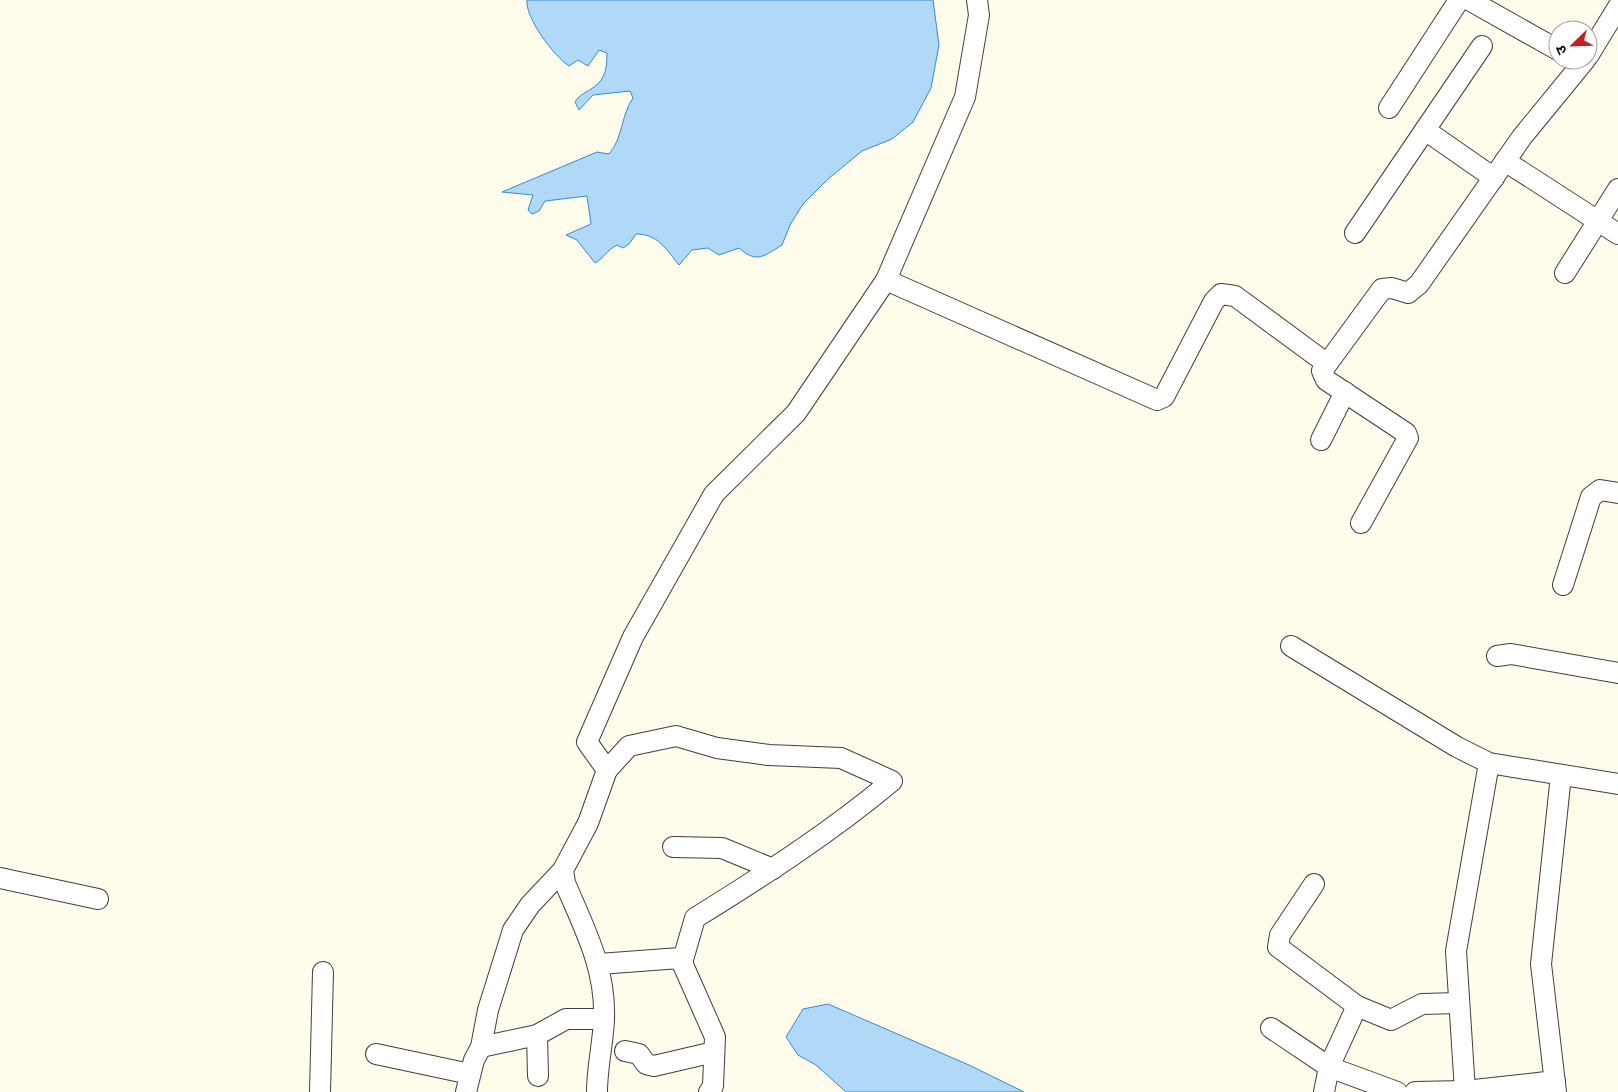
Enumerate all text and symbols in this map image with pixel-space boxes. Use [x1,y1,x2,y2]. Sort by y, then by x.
north arrow [1548,20,1598,70]
text: उ [1551,42,1571,57]

